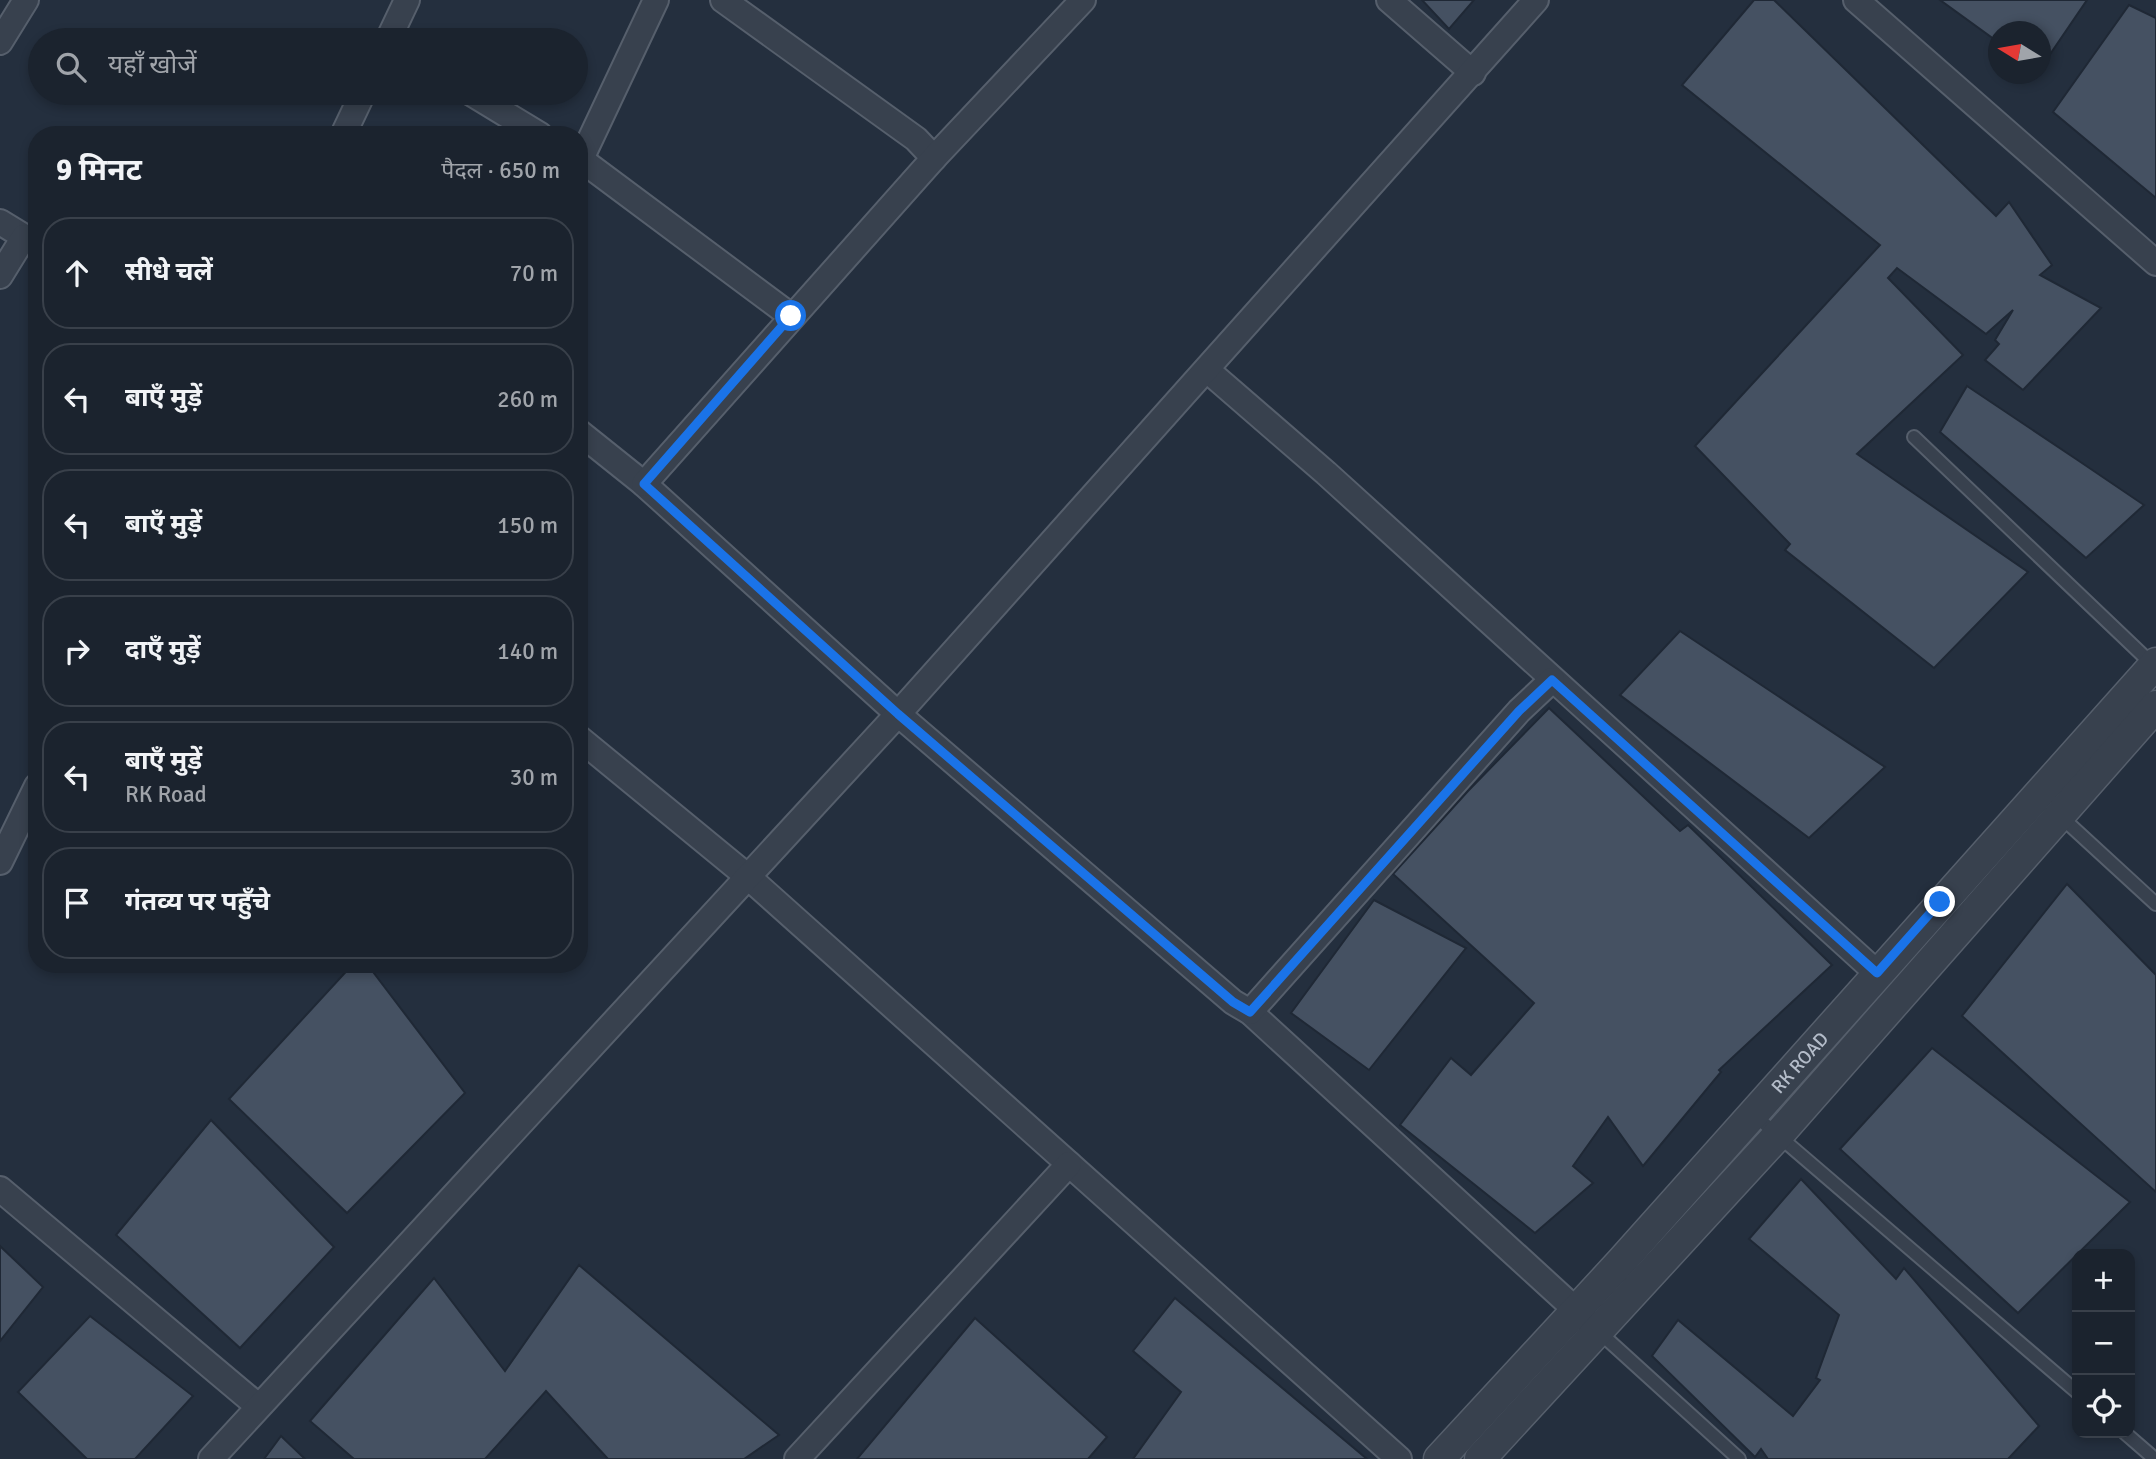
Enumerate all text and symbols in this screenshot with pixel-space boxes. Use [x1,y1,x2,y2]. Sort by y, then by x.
north arrow [1988,21,2051,84]
search box [28,28,588,105]
icon: search [52,48,90,86]
text: यहाँ खोजें [108,49,197,81]
text: 9 मिनट [56,152,142,189]
text: पैदल · 650 m [441,156,560,185]
icon: ahead [58,254,96,292]
text: सीधे चलें [125,256,213,288]
text: 70 m [510,259,558,288]
route start [775,300,806,331]
icon: left [58,380,96,418]
text: बाएँ मुड़ें [125,382,202,414]
text: 260 m [497,385,558,414]
icon: left [58,506,96,544]
text: बाएँ मुड़ें [125,508,202,540]
text: 150 m [497,511,558,540]
icon: right [58,632,96,670]
text: दाएँ मुड़ें [125,634,201,666]
text: 140 m [497,637,558,666]
text: बाएँ मुड़ें [125,745,202,777]
icon: left [58,758,96,796]
text: 30 m [510,763,558,792]
text: RK Road [125,780,207,809]
icon: arrive [58,884,96,922]
text: गंतव्य पर पहुँचे [125,886,270,918]
route end [1924,886,1955,917]
street label: RK ROAD [1766,1027,1834,1099]
map controls [2072,1249,2135,1438]
button: + [2072,1249,2135,1312]
button: − [2072,1312,2135,1375]
button: locate [2072,1375,2135,1438]

